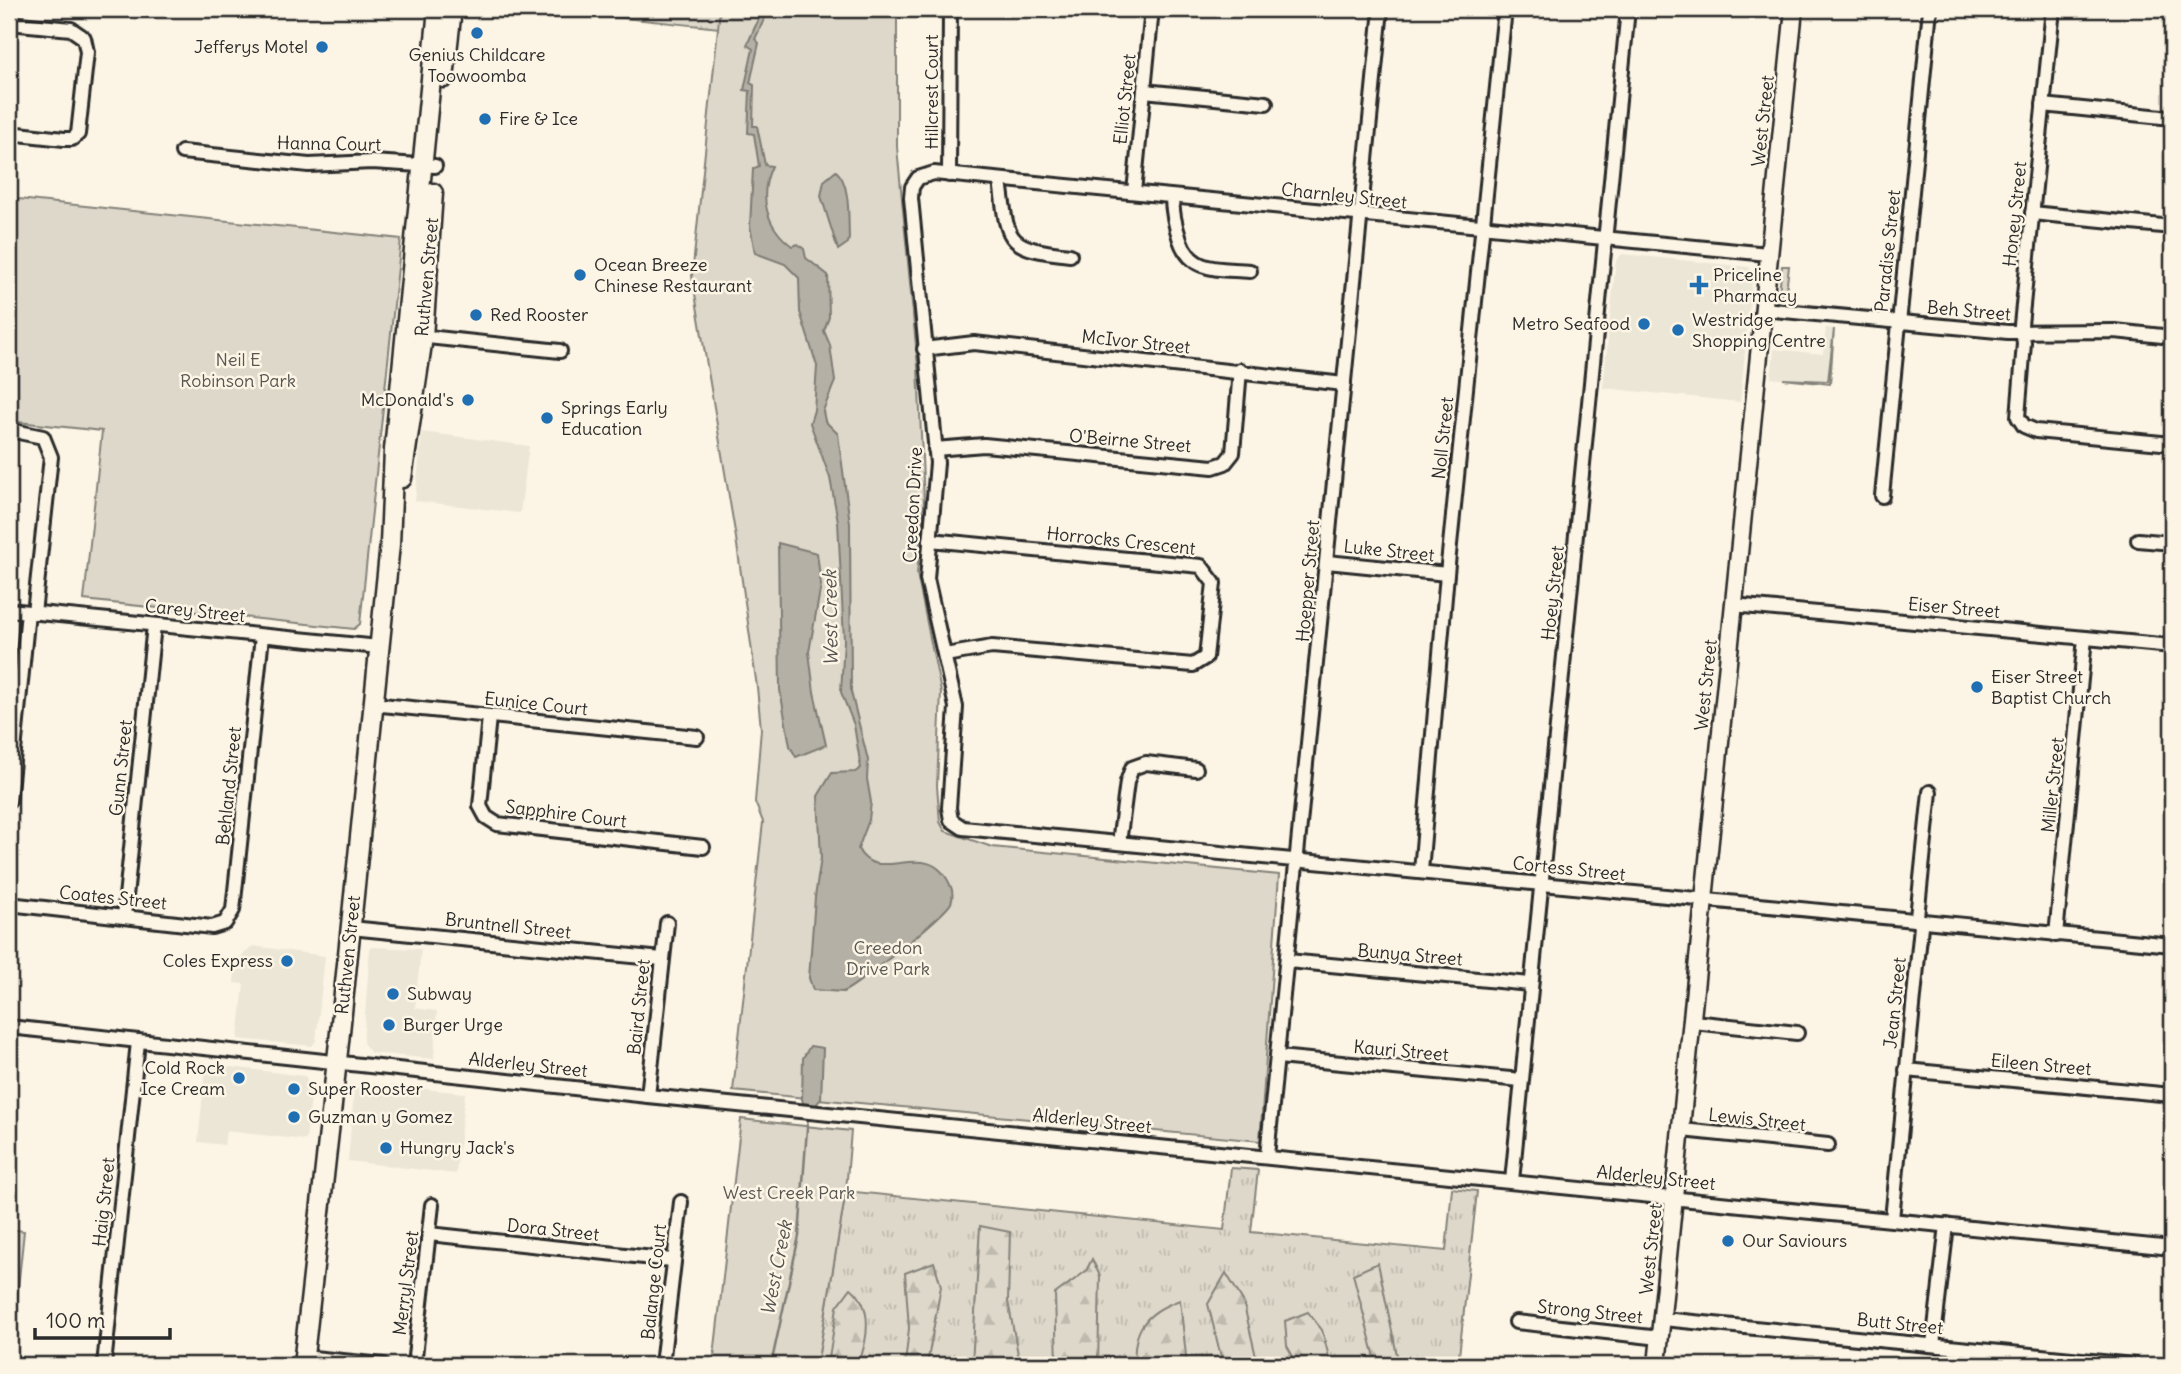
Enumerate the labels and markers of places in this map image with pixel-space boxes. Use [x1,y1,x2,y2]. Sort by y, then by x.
marker: Genius Childcare Toowoomba [469,25,485,41]
place label: Jefferys Motel [194,35,308,58]
marker: Jefferys Motel [314,39,330,55]
place label: Genius Childcare Toowoomba [409,43,545,87]
place label: Fire & Ice [499,107,578,130]
marker: Fire & Ice [477,111,493,127]
place label: Ocean Breeze Chinese Restaurant [594,253,752,297]
place label: Priceline Pharmacy [1713,263,1797,307]
marker: Ocean Breeze Chinese Restaurant [572,267,588,283]
marker: Priceline Pharmacy [1691,277,1707,293]
place label: Red Rooster [490,303,589,326]
marker: Red Rooster [468,307,484,323]
place label: Westridge Shopping Centre [1692,308,1826,352]
place label: Metro Seafood [1512,312,1630,335]
marker: Metro Seafood [1636,316,1652,332]
marker: Westridge Shopping Centre [1670,322,1686,338]
place label: McDonald's [361,388,454,411]
marker: McDonald's [460,392,476,408]
place label: Springs Early Education [561,396,668,440]
marker: Springs Early Education [539,410,555,426]
place label: Eiser Street Baptist Church [1991,665,2111,709]
marker: Eiser Street Baptist Church [1969,679,1985,695]
place label: Coles Express [163,949,273,972]
marker: Coles Express [279,953,295,969]
place label: Subway [407,982,472,1005]
marker: Subway [385,986,401,1002]
place label: Burger Urge [403,1013,503,1036]
marker: Burger Urge [381,1017,397,1033]
place label: Cold Rock Ice Cream [140,1056,225,1100]
marker: Cold Rock Ice Cream [231,1070,247,1086]
place label: Super Rooster [308,1077,423,1100]
marker: Super Rooster [286,1081,302,1097]
place label: Guzman y Gomez [308,1105,453,1128]
marker: Guzman y Gomez [286,1109,302,1125]
place label: Hungry Jack's [400,1136,515,1159]
marker: Hungry Jack's [378,1140,394,1156]
place label: Our Saviours [1742,1229,1847,1252]
marker: Our Saviours [1720,1233,1736,1249]

